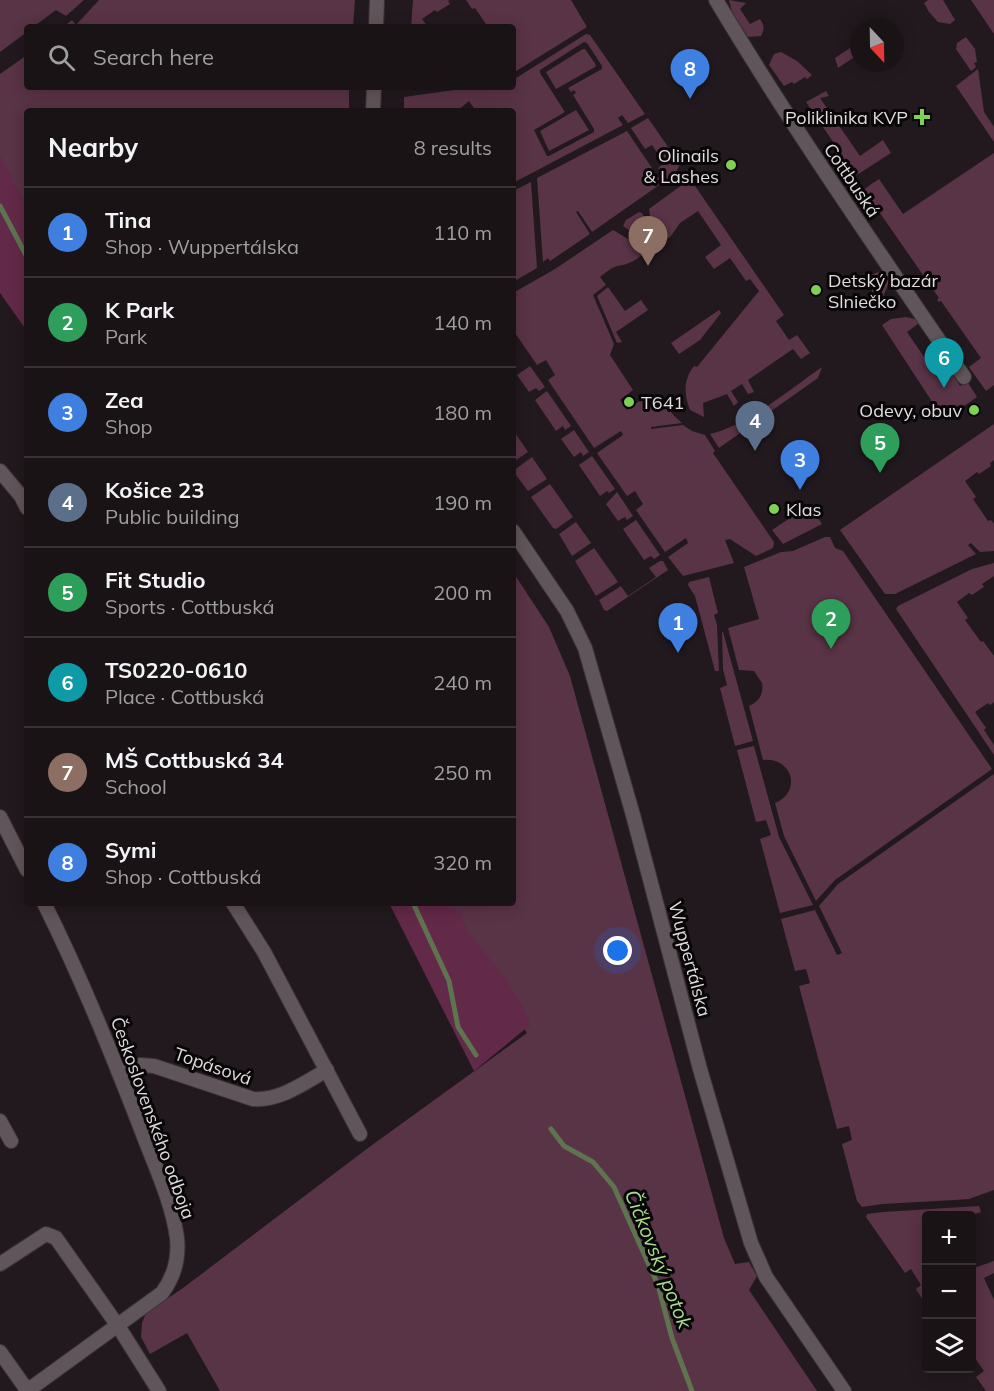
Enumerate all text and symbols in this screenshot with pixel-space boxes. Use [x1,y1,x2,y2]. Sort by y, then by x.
north arrow [850,18,904,72]
search box [24,24,516,90]
icon: search [45,41,78,74]
text: Search here [93,43,214,71]
pin: 8 [670,50,710,99]
place label: Poliklinika KVP [785,106,908,129]
marker: Poliklinika KVP [913,108,931,126]
text: Nearby [48,131,138,164]
text: 8 results [414,135,492,160]
street label: Cottbuská [819,139,885,221]
place label: Olinails & Lashes [643,144,719,188]
marker: Olinails & Lashes [724,158,738,172]
text: Tina [105,206,151,234]
pin: 7 [628,216,668,266]
text: 1 [62,220,74,245]
text: 110 m [433,220,492,245]
text: Shop · Wuppertálska [105,234,299,259]
place label: Detský bazár Slniečko [828,269,938,313]
marker: Detský bazár Slniečko [809,283,823,297]
text: K Park [105,296,174,324]
text: 2 [62,310,74,335]
text: 140 m [433,310,492,335]
text: Park [105,324,147,349]
pin: 6 [924,338,964,388]
text: Zea [105,386,144,414]
place label: T641 [641,391,684,414]
marker: T641 [622,395,636,409]
place label: Odevy, obuv [859,399,962,422]
text: 3 [62,400,74,425]
text: 180 m [433,400,492,425]
pin: 4 [736,402,774,451]
marker: Odevy, obuv [967,403,981,417]
text: Shop [105,414,153,439]
pin: 5 [860,424,900,473]
pin: 3 [780,440,820,490]
text: Košice 23 [105,476,205,504]
text: 4 [62,490,74,515]
text: 190 m [433,490,492,515]
place label: Klas [786,498,821,521]
marker: Klas [767,502,781,516]
text: Public building [105,504,240,529]
text: Fit Studio [105,566,206,594]
text: 5 [62,580,74,605]
text: 200 m [433,580,492,605]
text: Sports · Cottbuská [105,594,274,619]
pin: 2 [812,600,850,649]
pin: 1 [658,604,698,653]
text: TS0220-0610 [105,656,248,684]
text: 6 [62,670,74,695]
text: 240 m [433,670,492,695]
text: Place · Cottbuská [105,684,264,709]
text: MŠ Cottbuská 34 [105,746,284,774]
text: 7 [62,760,74,785]
text: 250 m [433,760,492,785]
text: School [105,774,167,799]
text: Symi [105,836,156,864]
text: 8 [62,850,74,875]
text: 320 m [433,850,492,875]
text: Shop · Cottbuská [105,864,261,889]
street label: Wuppertálska [664,899,716,1019]
your location [603,936,632,965]
street label: Československého odboja [106,1014,200,1222]
street label: Topásová [171,1042,255,1090]
water label: Čičkovský potok [620,1186,699,1333]
map controls [922,1211,976,1373]
button: + [922,1211,976,1265]
button: − [922,1265,976,1319]
button: layers [922,1319,976,1373]

